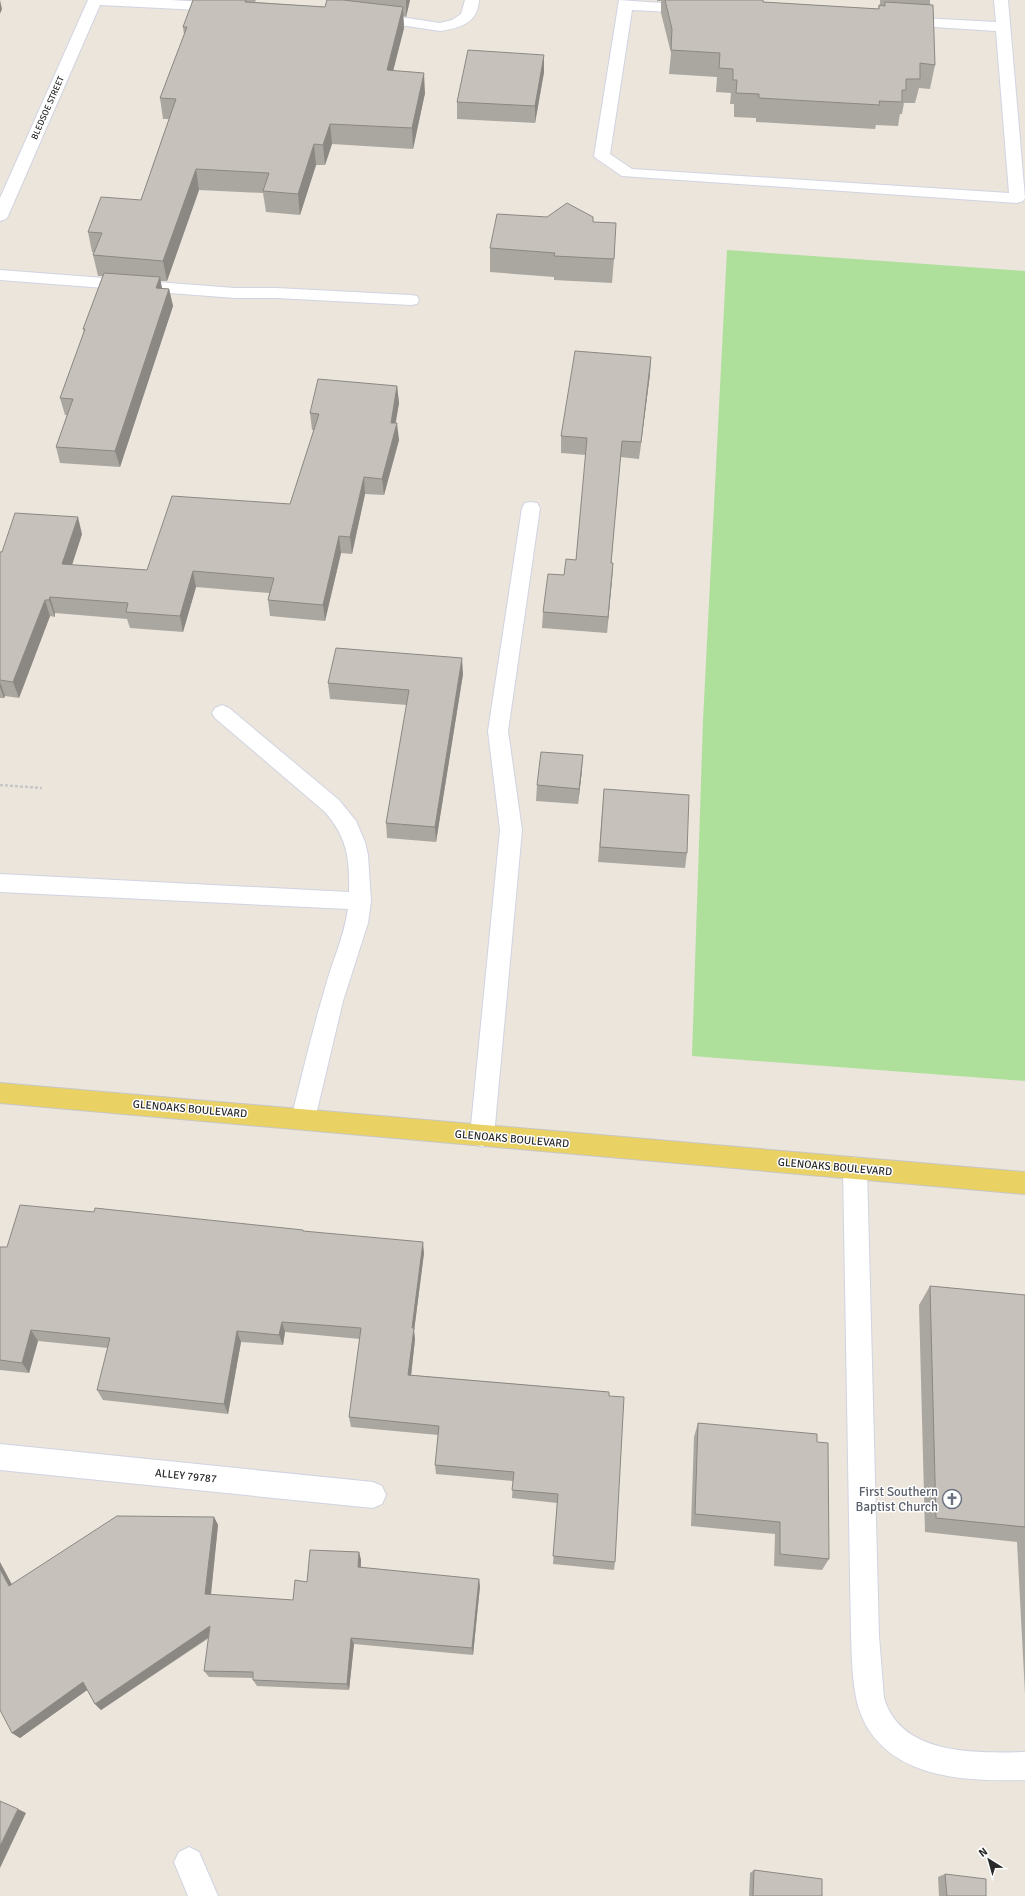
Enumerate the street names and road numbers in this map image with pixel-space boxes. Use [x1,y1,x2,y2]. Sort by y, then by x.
street label: BLEDSOE STREET [29,74,67,141]
street label: GLENOAKS BOULEVARD [132,1098,248,1120]
street label: GLENOAKS BOULEVARD [454,1128,570,1150]
street label: GLENOAKS BOULEVARD [777,1156,893,1178]
street label: ALLEY 79787 [155,1466,218,1486]

